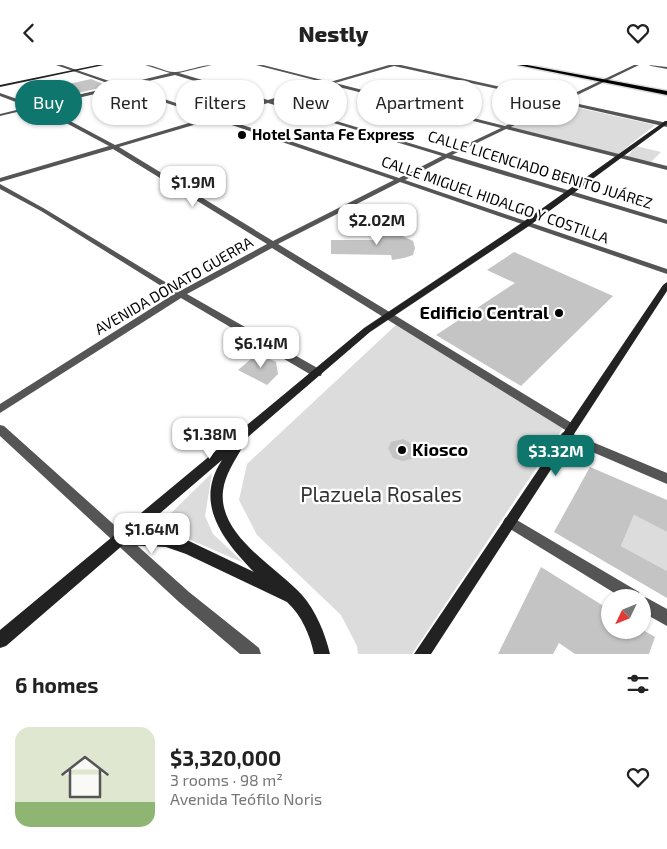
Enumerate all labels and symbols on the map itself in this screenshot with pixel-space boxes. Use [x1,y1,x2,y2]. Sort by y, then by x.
place label: Hotel Santa Fe Express [252,125,415,143]
street label: CALLE LICENCIADO BENITO JUÁREZ [426,126,655,212]
marker: Hotel Santa Fe Express [236,129,248,141]
street label: CALLE MIGUEL HIDALGO Y COSTILLA [379,152,612,247]
pin: $1.9M [158,165,228,208]
pin: $2.02M [336,203,418,246]
street label: AVENIDA DONATO GUERRA [91,232,256,338]
place label: Edificio Central [420,301,549,323]
marker: Edificio Central [553,307,565,319]
pin: $6.14M [220,327,302,369]
pin: $1.38M [169,417,251,460]
pin: $3.32M [515,435,597,477]
place label: Kiosco [412,438,468,460]
marker: Kiosco [396,444,408,456]
park label: Plazuela Rosales [300,481,462,506]
pin: $1.64M [111,513,193,555]
north arrow [601,589,651,639]

